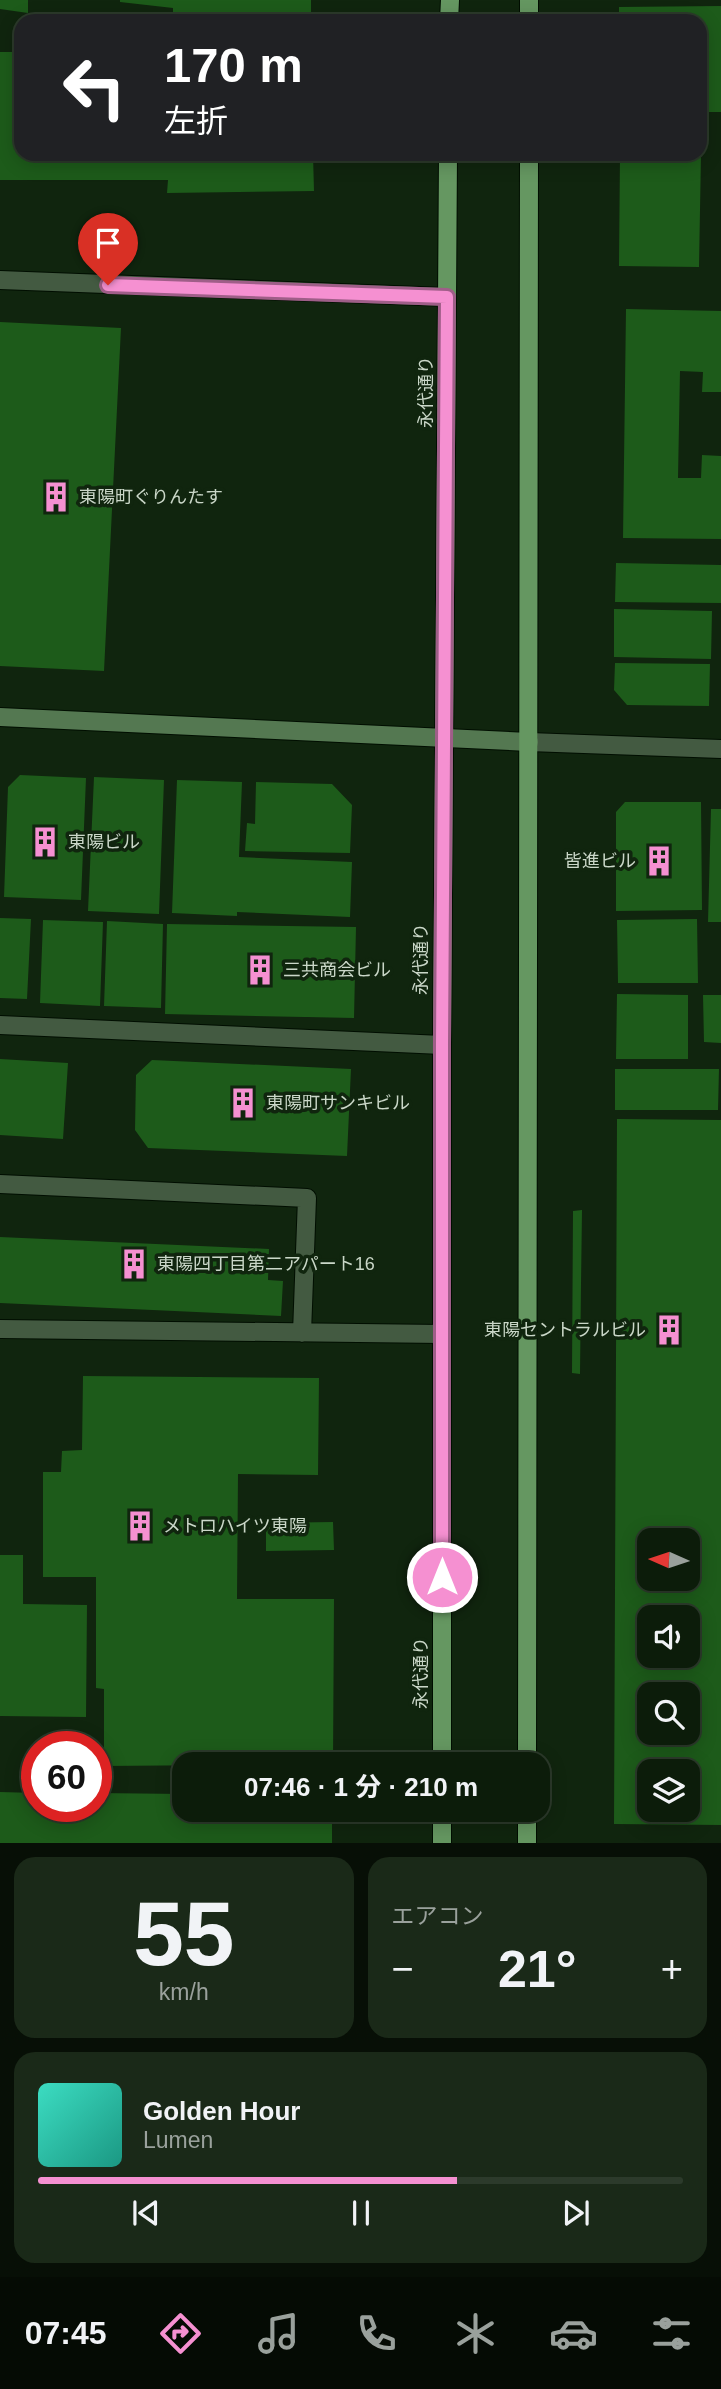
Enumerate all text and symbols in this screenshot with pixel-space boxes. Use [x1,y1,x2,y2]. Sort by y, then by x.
text: 170 m [164,38,303,92]
icon: left [49,42,140,133]
text: 左折 [164,103,228,139]
pin [78,213,138,285]
icon: arrive [89,224,127,262]
street label: 永代通り [416,356,436,428]
building icon: 東陽町ぐりんたす [39,480,73,514]
place label: 東陽町ぐりんたす [79,487,223,507]
building icon: 東陽ビル [28,825,62,859]
place label: 東陽ビル [68,832,140,852]
building icon: 皆進ビル [642,844,676,878]
place label: 皆進ビル [564,851,636,871]
street label: 永代通り [411,923,431,995]
building icon: 三共商会ビル [243,953,277,987]
place label: 三共商会ビル [283,960,391,980]
building icon: 東陽町サンキビル [226,1086,260,1120]
place label: 東陽町サンキビル [266,1093,410,1113]
building icon: 東陽四丁目第二アパート16 [117,1247,151,1281]
place label: 東陽四丁目第二アパート16 [157,1254,375,1274]
building icon: 東陽セントラルビル [652,1313,686,1347]
place label: 東陽セントラルビル [484,1320,646,1340]
building icon: メトロハイツ東陽 [123,1509,157,1543]
place label: メトロハイツ東陽 [163,1516,307,1536]
north arrow [637,1528,700,1591]
map controls [637,1528,700,1822]
position arrow [405,1540,479,1614]
button: sound [637,1605,700,1668]
street label: 永代通り [411,1637,431,1709]
button: search [637,1682,700,1745]
speed limit sign: 60 [21,1731,112,1822]
button: layers [637,1759,700,1822]
text: 07:46 · 1 分 · 210 m [244,1772,478,1802]
text: 55 [133,1883,234,1984]
text: エアコン [392,1903,484,1929]
text: 21° [498,1940,577,1998]
text: − [392,1948,414,1990]
text: + [661,1948,683,1990]
text: km/h [159,1979,209,2005]
text: Golden Hour [143,2096,300,2126]
text: Lumen [143,2127,213,2153]
icon: previous [127,2194,165,2232]
icon: pause [342,2194,380,2232]
icon: next [557,2194,595,2232]
icon: directions [156,2309,205,2358]
icon: music [254,2309,303,2358]
icon: phone [352,2309,401,2358]
icon: climate [451,2309,500,2358]
icon: car [549,2309,598,2358]
icon: filters [647,2309,696,2358]
text: 07:45 [25,2315,106,2351]

